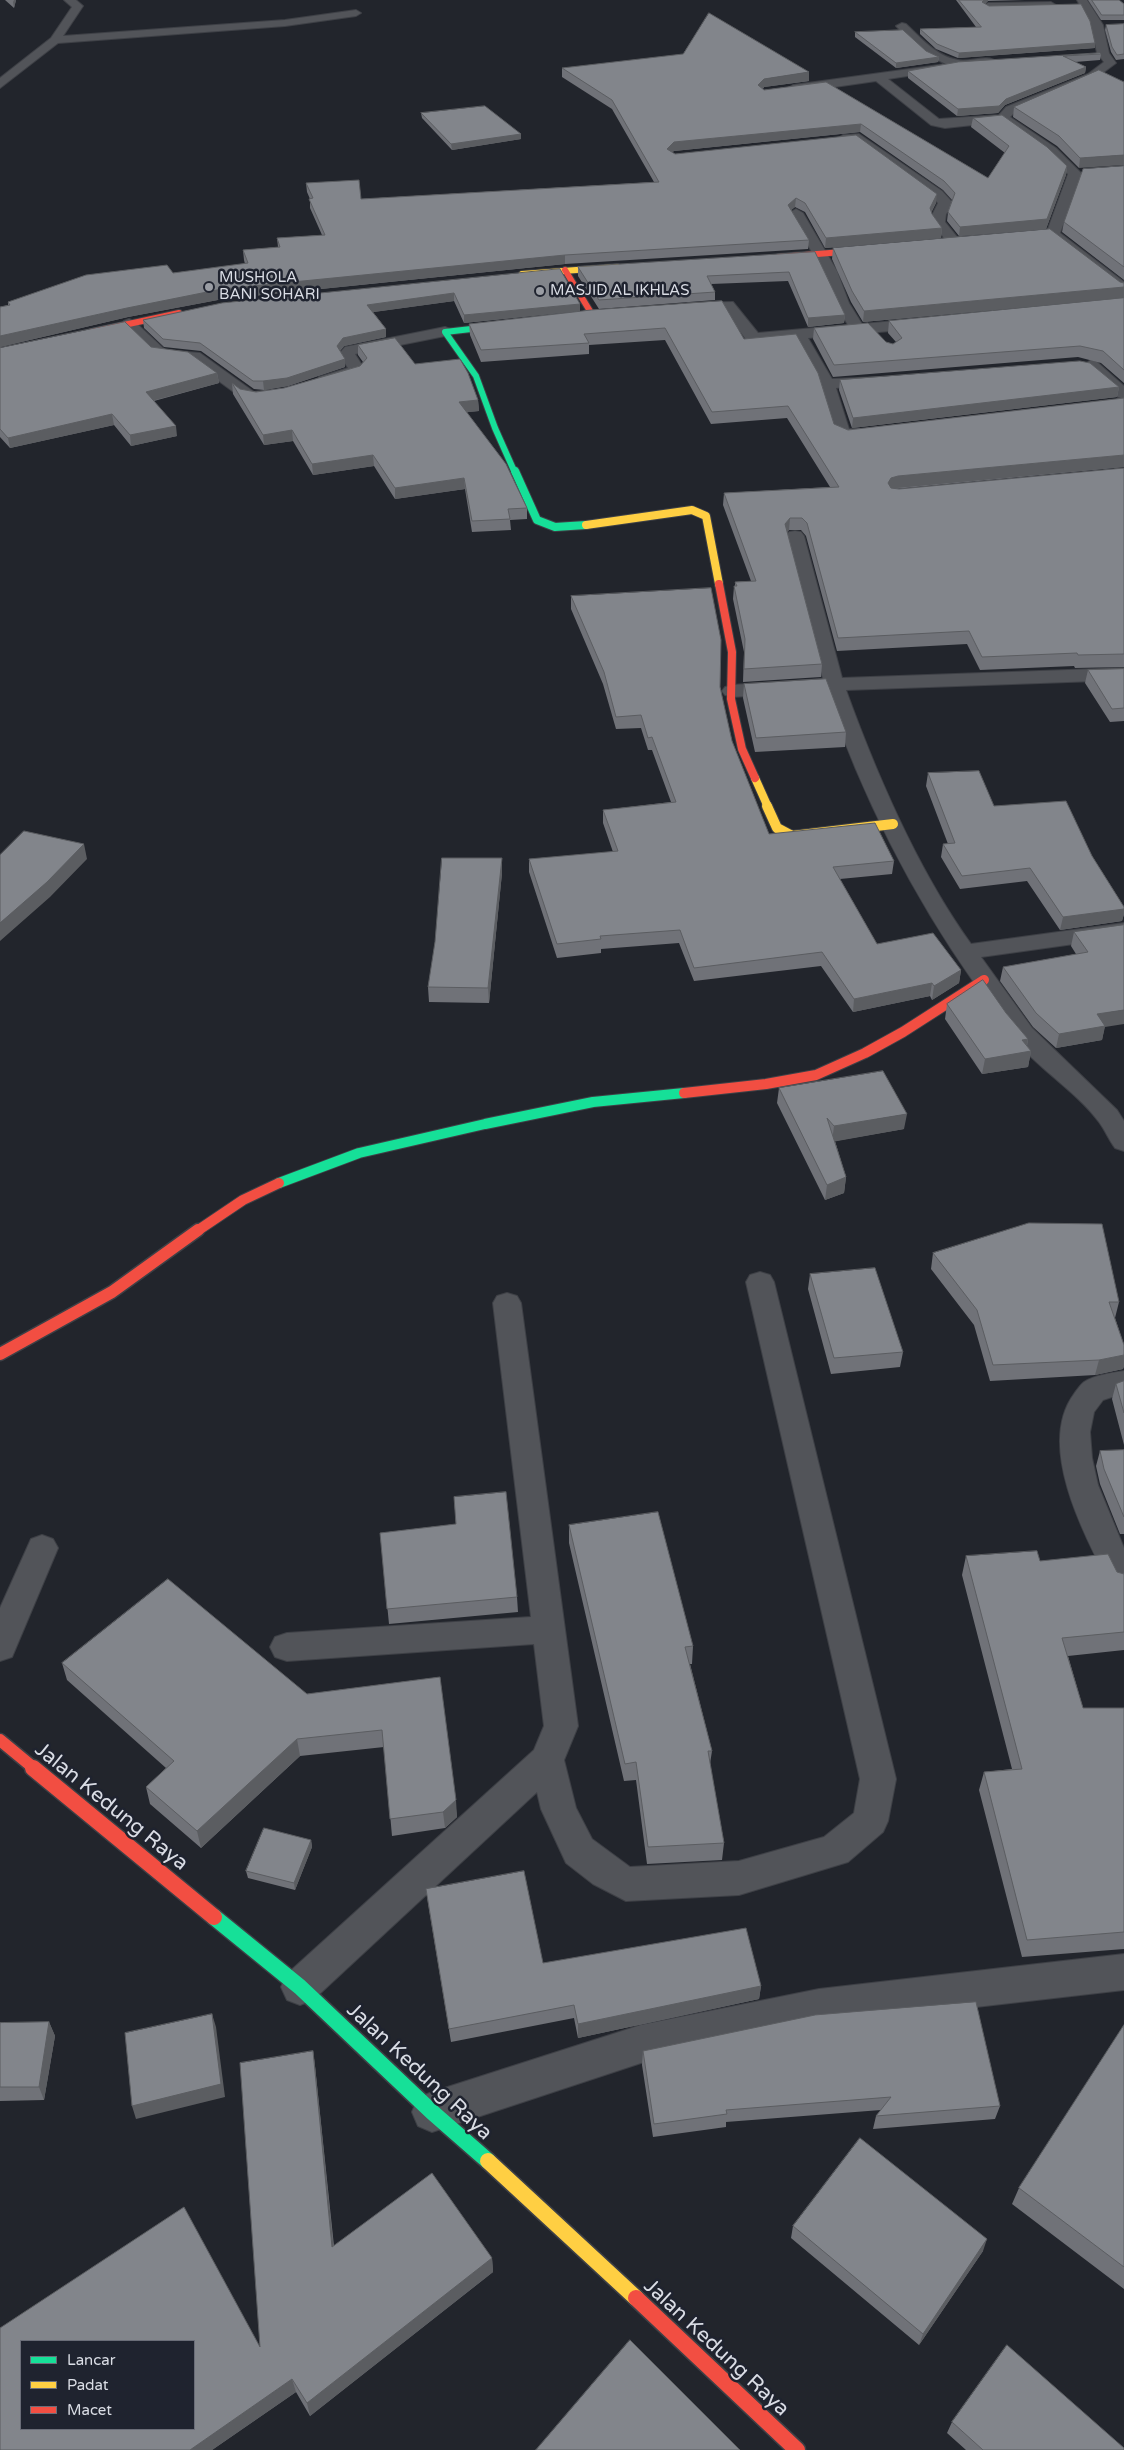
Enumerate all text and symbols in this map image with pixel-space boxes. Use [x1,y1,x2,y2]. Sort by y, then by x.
place label: MUSHOLA BANI SOHARI [219,269,320,304]
marker: MUSHOLA BANI SOHARI [203,281,215,293]
place label: MASJID AL IKHLAS [550,282,689,300]
marker: MASJID AL IKHLAS [534,285,546,297]
street label: Jalan Kedung Raya [29,1737,193,1877]
street label: Jalan Kedung Raya [341,1998,497,2146]
street label: Jalan Kedung Raya [638,2274,794,2422]
legend [20,2340,195,2430]
text: Lancar [67,2351,115,2369]
text: Padat [67,2376,109,2394]
text: Macet [67,2401,112,2419]

